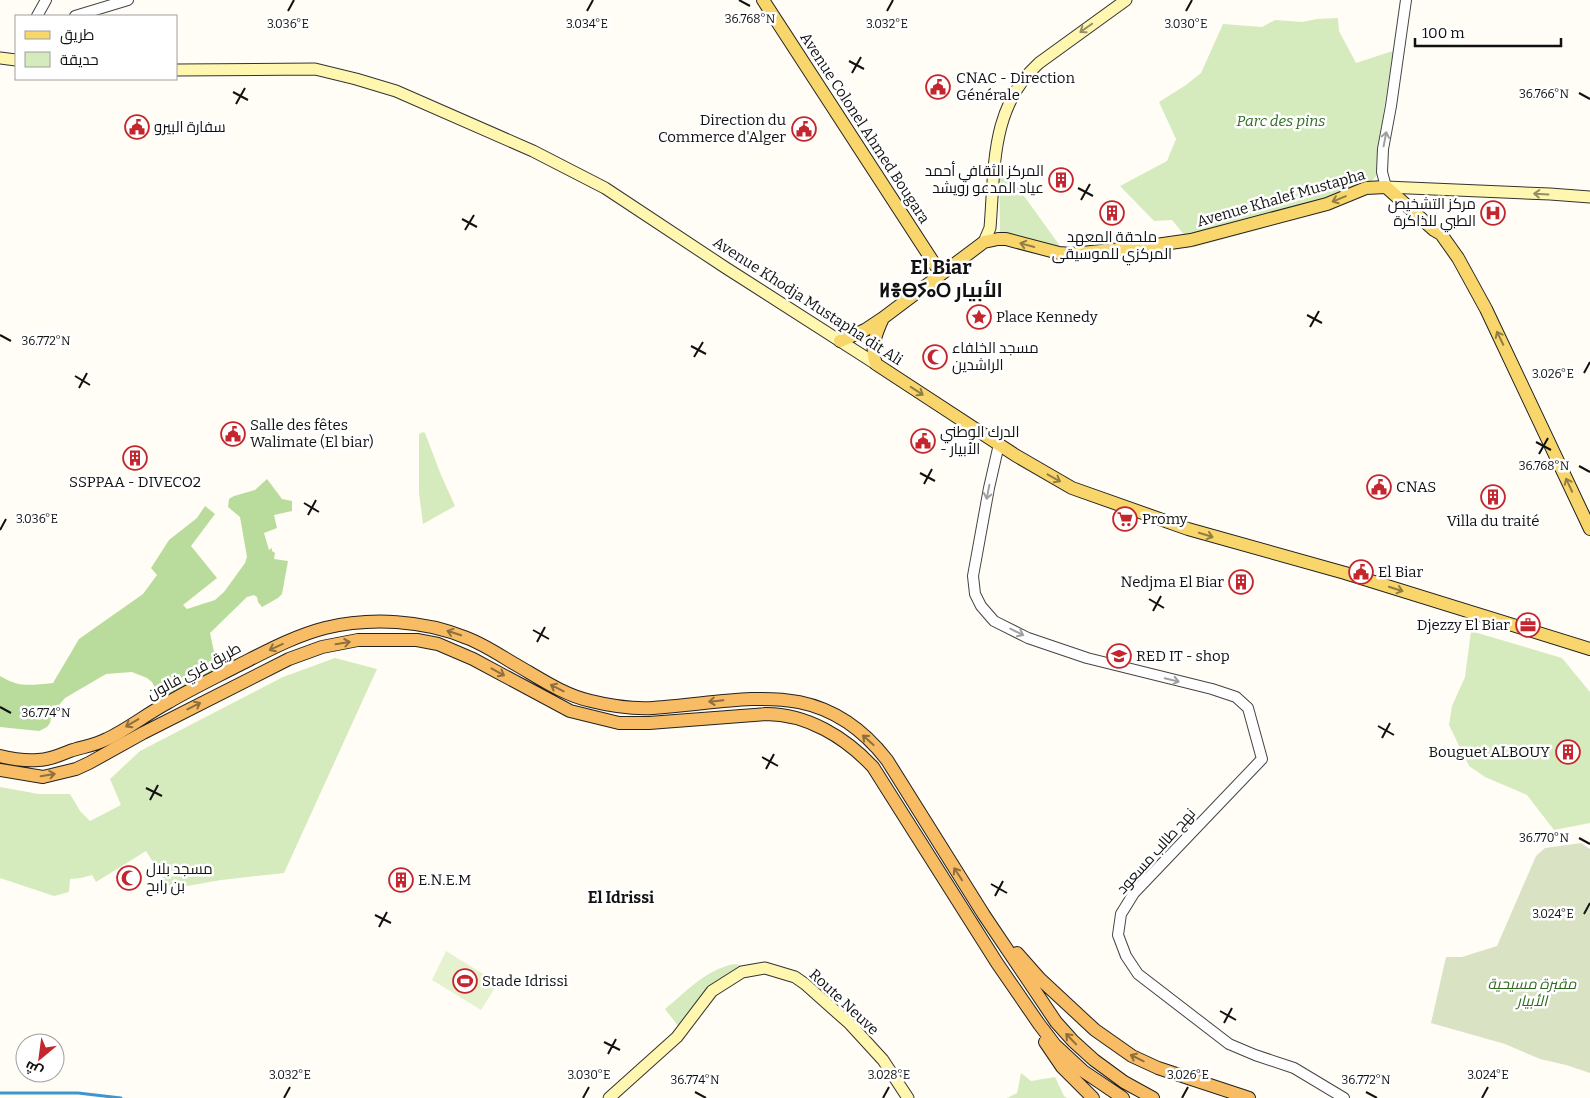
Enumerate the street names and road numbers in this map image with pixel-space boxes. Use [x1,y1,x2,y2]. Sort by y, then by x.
street label: Avenue Colonel Ahmed Bougara [796,29,934,227]
street label: Avenue Khalef Mustapha [1195,165,1367,231]
street label: Avenue Khodja Mustapha dit Ali [710,233,907,369]
street label: طريق فري فالون [144,639,245,706]
street label: نهج طالب مسعود [1113,804,1201,899]
street label: Route Neuve [805,965,883,1039]

